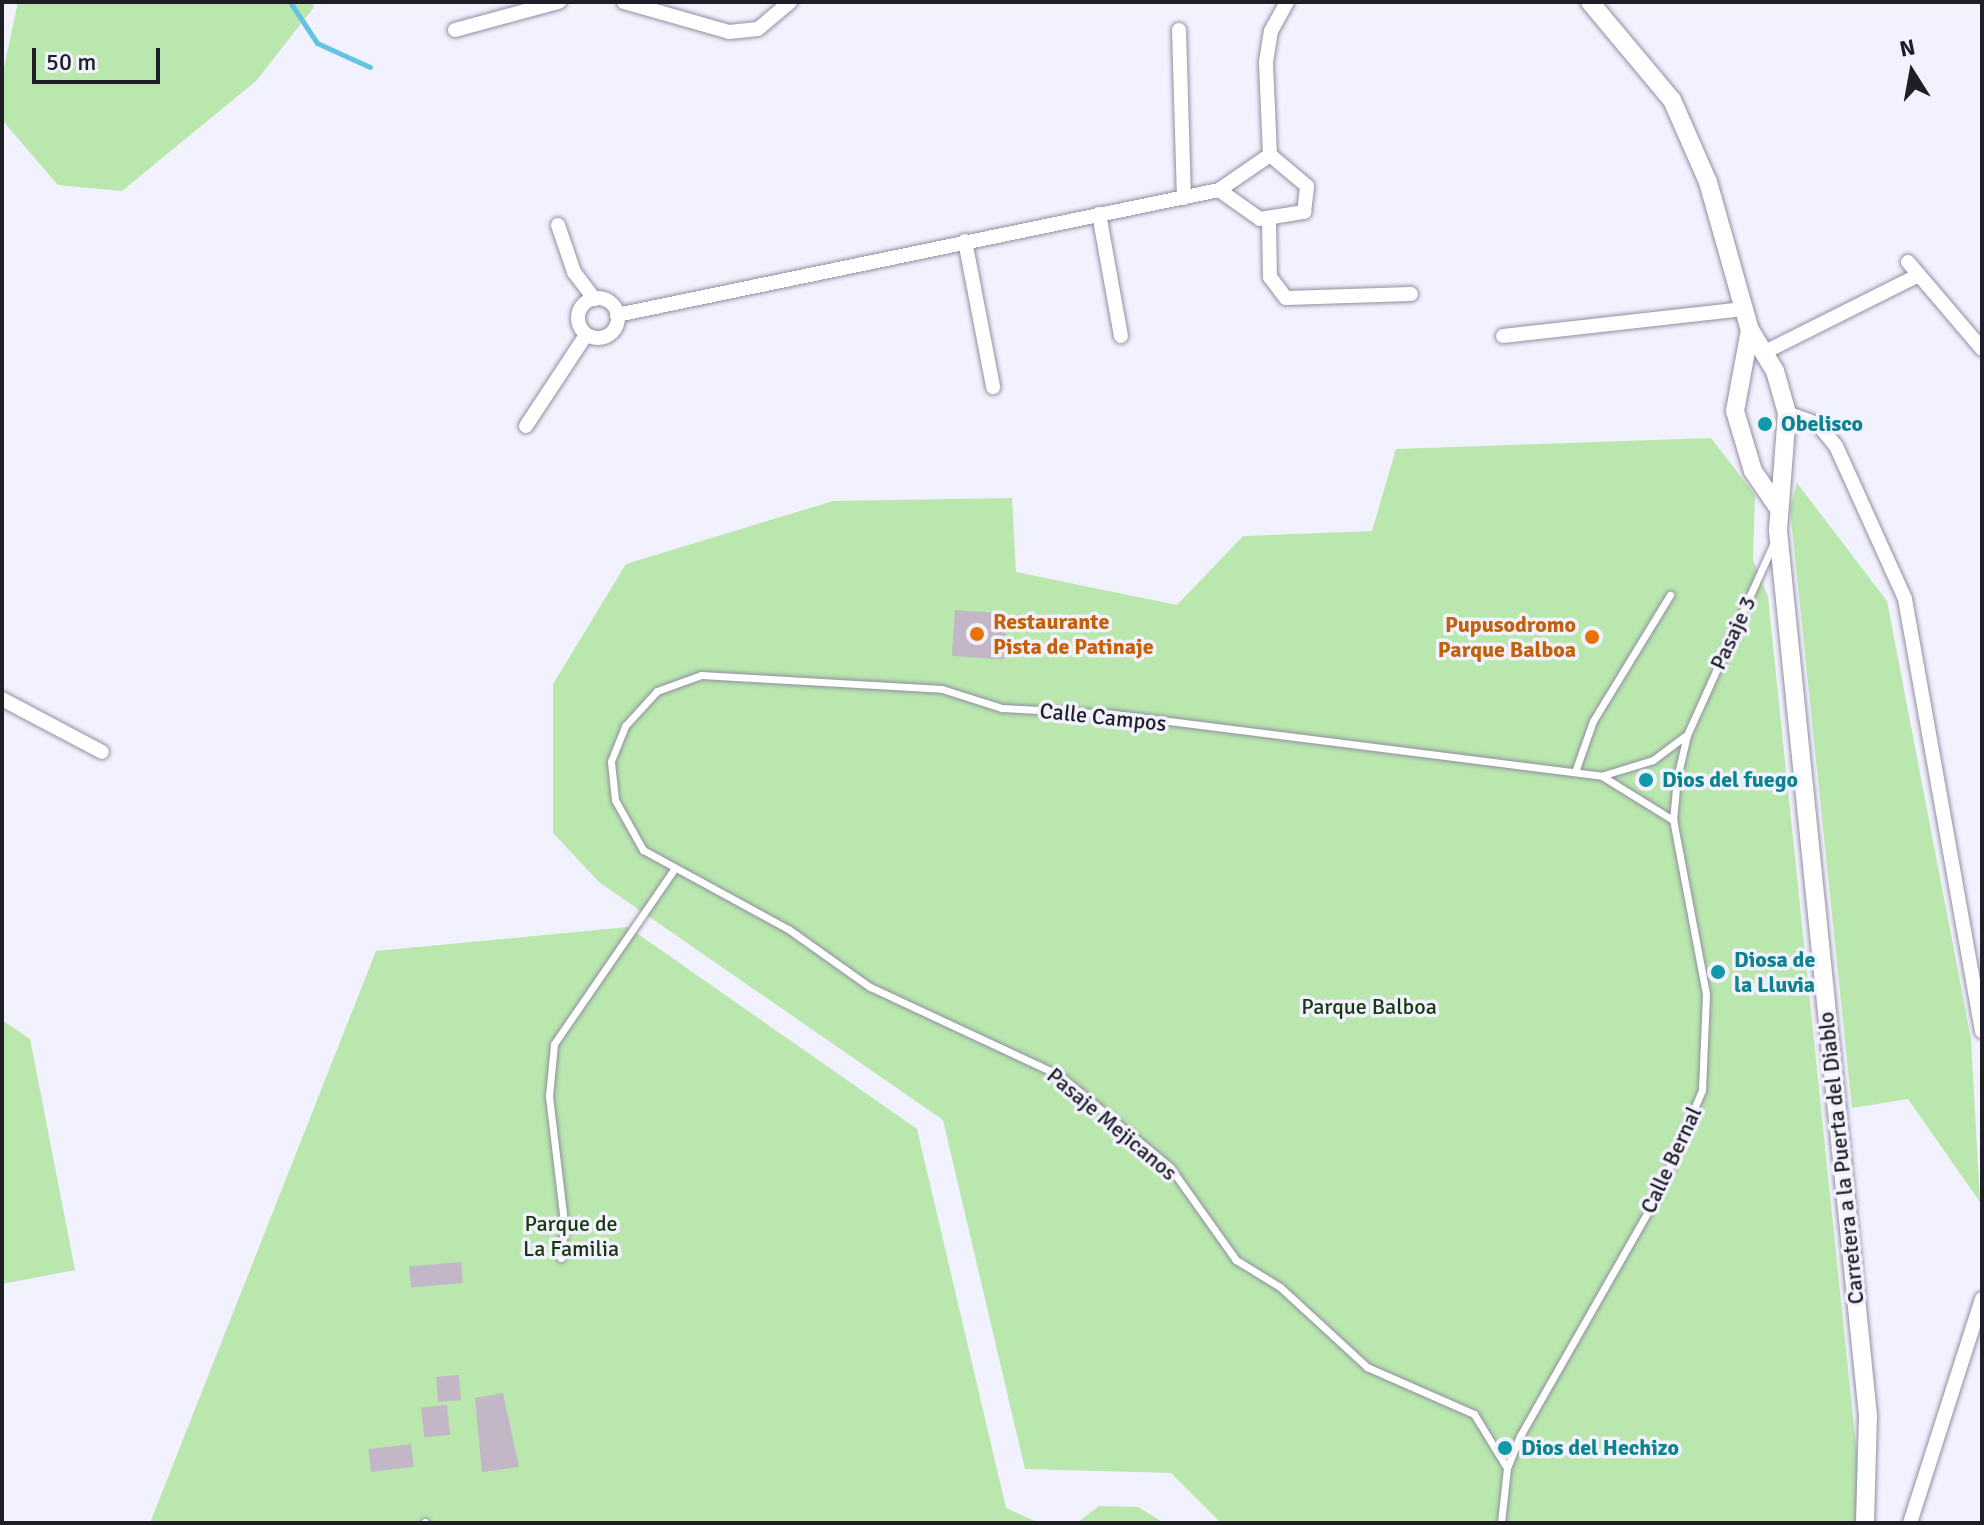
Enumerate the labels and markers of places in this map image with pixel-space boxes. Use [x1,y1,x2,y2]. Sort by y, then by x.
place label: Obelisco [1781,411,1863,437]
marker: Obelisco [1756,415,1774,433]
place label: Restaurante Pista de Patinaje [993,608,1154,660]
place label: Pupusodromo Parque Balboa [1438,611,1576,662]
marker: Restaurante Pista de Patinaje [968,625,986,643]
marker: Pupusodromo Parque Balboa [1583,628,1601,646]
place label: Dios del fuego [1662,767,1798,793]
marker: Dios del fuego [1637,771,1655,789]
place label: Diosa de la Lluvia [1734,946,1815,998]
marker: Diosa de la Lluvia [1709,963,1727,981]
place label: Dios del Hechizo [1521,1435,1679,1461]
marker: Dios del Hechizo [1496,1439,1514,1457]

